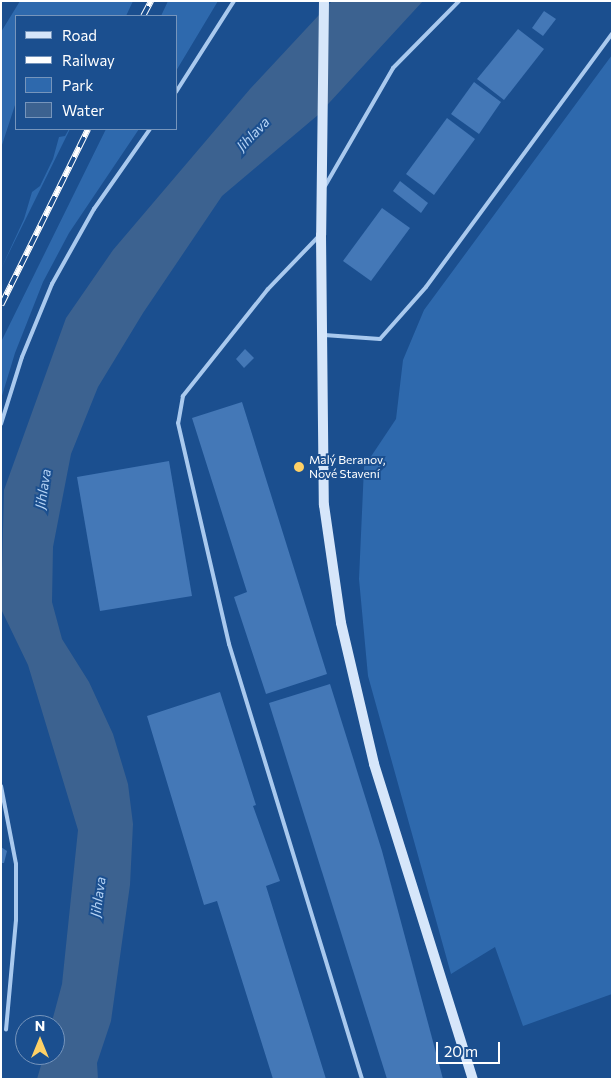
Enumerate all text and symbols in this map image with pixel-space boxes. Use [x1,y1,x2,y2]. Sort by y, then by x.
legend [15,15,178,130]
text: Road [62,26,97,44]
text: Railway [62,51,115,69]
text: Park [62,76,93,94]
text: Water [62,101,104,119]
water label: Jihlava [233,114,273,154]
place label: Malý Beranov, Nové Stavení [309,453,385,481]
marker: Malý Beranov, Nové Stavení [293,461,305,473]
water label: Jihlava [32,468,54,510]
water label: Jihlava [87,876,109,918]
north arrow [15,1015,65,1065]
text: N [35,1017,45,1034]
scale bar [438,1032,502,1064]
text: 20 m [444,1042,478,1060]

